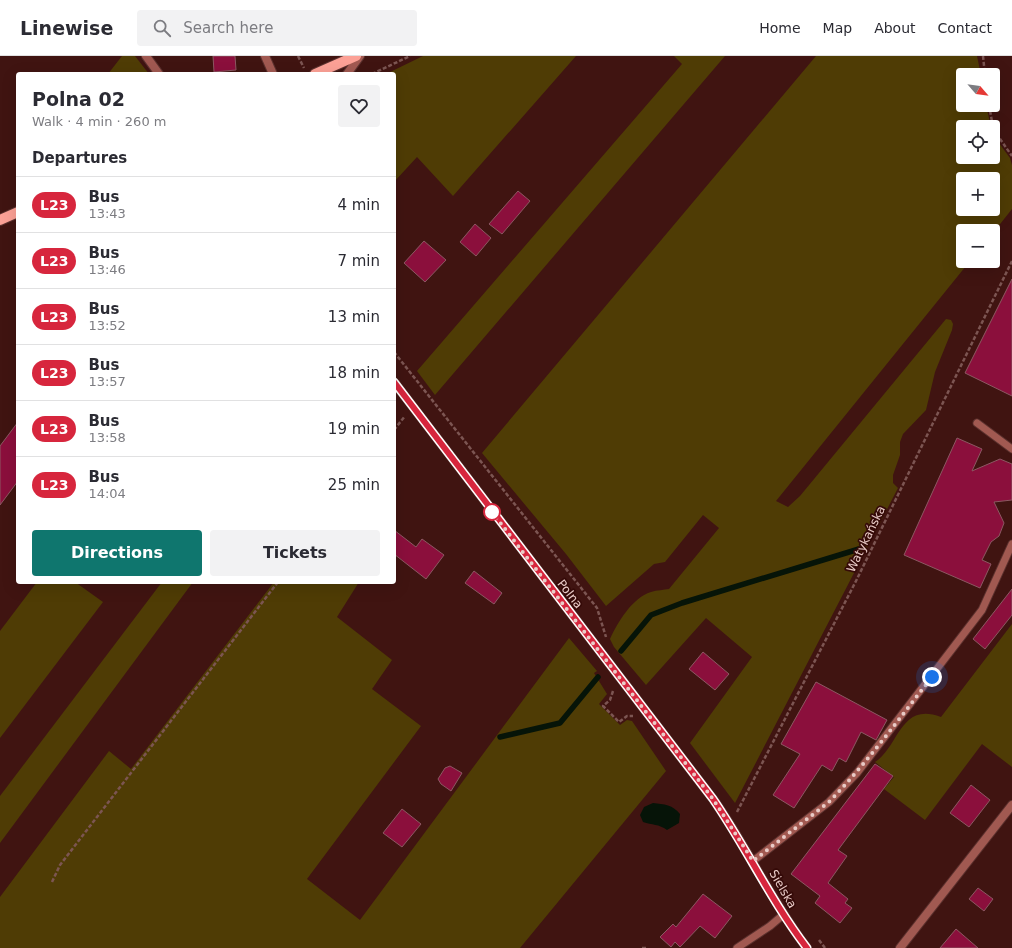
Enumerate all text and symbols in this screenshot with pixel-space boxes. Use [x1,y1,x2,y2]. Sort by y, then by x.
search box [137,10,417,46]
text: Linewise [20,17,113,39]
icon: search [151,17,173,39]
text: Search here [183,19,273,37]
text: Home [759,20,801,36]
text: Map [823,20,852,36]
text: About [874,20,916,36]
text: Contact [938,20,992,36]
north arrow [956,68,1000,112]
map controls [956,68,1000,268]
button: heart [338,85,380,127]
text: Polna 02 [32,88,125,110]
text: Walk · 4 min · 260 m [32,114,166,129]
button: locate [956,120,1000,164]
text: Departures [32,149,127,167]
button: + [956,172,1000,216]
text: Bus [88,188,119,206]
text: 4 min [337,196,380,214]
text: L23 [40,197,68,213]
text: 13:43 [88,206,126,221]
button: − [956,224,1000,268]
text: Bus [88,244,119,262]
text: 7 min [337,252,380,270]
text: L23 [40,253,68,269]
text: 13:46 [88,262,126,277]
text: Bus [88,300,119,318]
text: 13 min [328,308,380,326]
text: L23 [40,309,68,325]
text: 13:52 [88,318,126,333]
text: Bus [88,356,119,374]
text: 18 min [328,364,380,382]
text: L23 [40,365,68,381]
text: 13:57 [88,374,126,389]
text: Bus [88,412,119,430]
text: 19 min [328,420,380,438]
text: L23 [40,421,68,437]
text: 13:58 [88,430,126,445]
text: Bus [88,468,119,486]
text: 25 min [328,476,380,494]
text: L23 [40,477,68,493]
text: 14:04 [88,486,126,501]
unlabelled marker [483,503,501,521]
street label: Watykańska [844,503,888,575]
button: Directions [32,530,202,576]
button: Tickets [210,530,380,576]
street label: Polna [554,577,586,611]
your location [922,667,942,687]
street label: Sielska [766,867,800,911]

